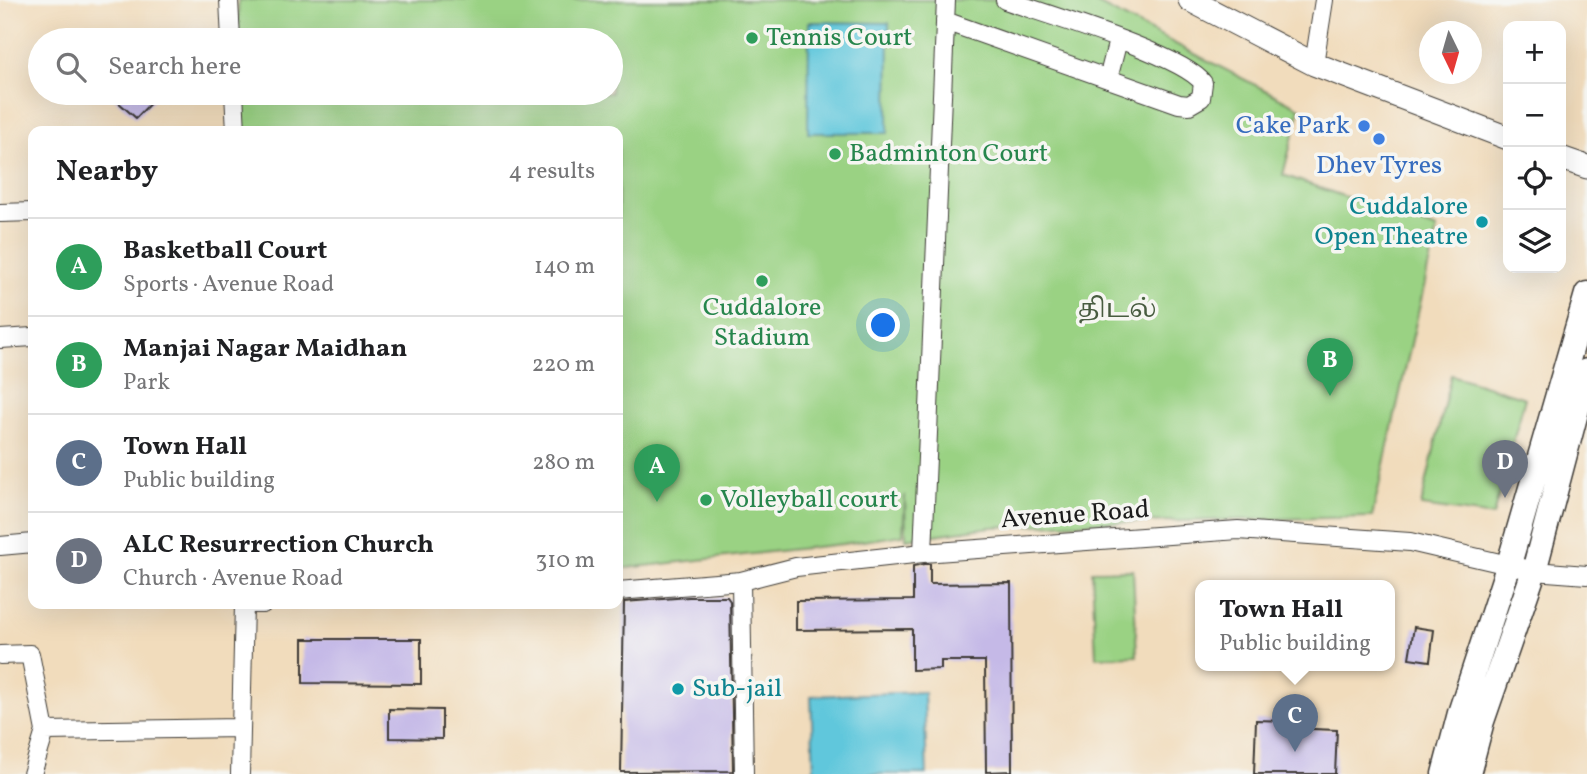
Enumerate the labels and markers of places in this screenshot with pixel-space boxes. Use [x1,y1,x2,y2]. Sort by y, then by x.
place label: Tennis Court [766,20,912,56]
marker: Tennis Court [744,30,760,46]
place label: Cake Park [1236,108,1350,144]
marker: Cake Park [1356,118,1372,134]
marker: Dhev Tyres [1371,131,1387,147]
place label: Badminton Court [849,136,1048,172]
marker: Badminton Court [827,146,843,162]
place label: Dhev Tyres [1316,148,1442,184]
place label: Cuddalore Open Theatre [1314,189,1468,255]
marker: Cuddalore Open Theatre [1474,214,1490,230]
marker: Cuddalore Stadium [754,273,770,289]
place label: Cuddalore Stadium [703,290,821,356]
pin: B [1307,338,1353,396]
pin: D [1482,440,1528,498]
pin: A [634,444,680,502]
place label: Volleyball court [720,482,899,518]
marker: Volleyball court [698,492,714,508]
place label: Sub-jail [692,671,782,707]
marker: Sub-jail [670,681,686,697]
pin: C [1272,694,1318,752]

